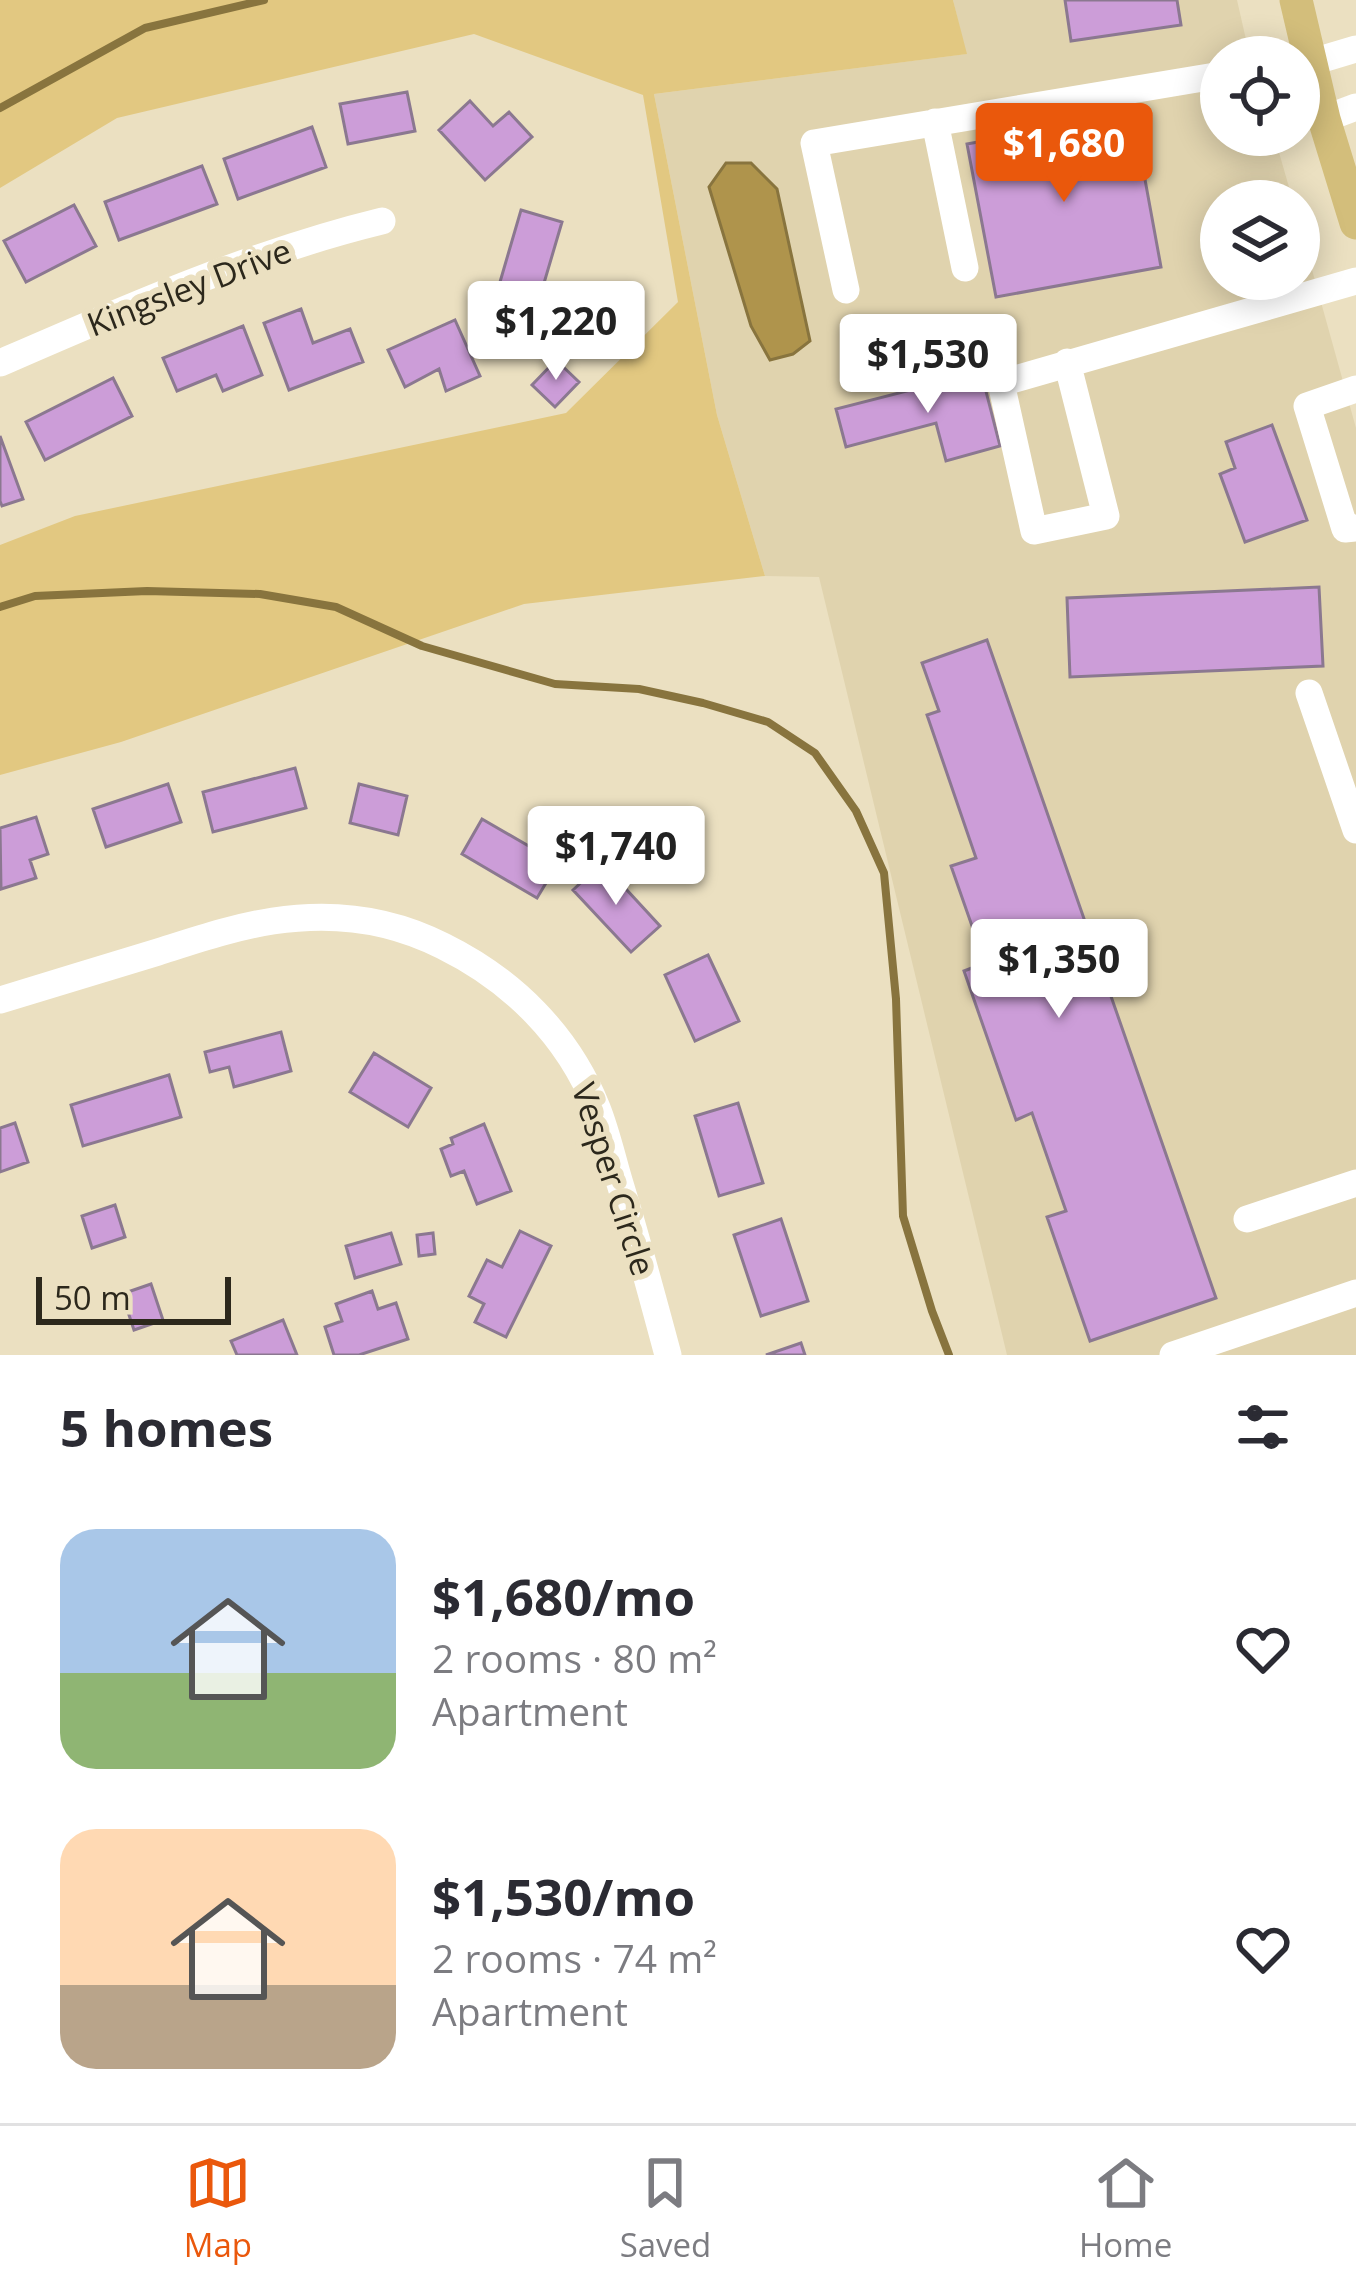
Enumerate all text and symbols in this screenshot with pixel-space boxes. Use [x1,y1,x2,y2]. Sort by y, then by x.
map controls [1200,36,1320,300]
button: locate [1200,36,1320,156]
pin: $1,680 [966,103,1162,205]
text: $1,680 [1003,115,1125,168]
button: layers [1200,180,1320,300]
street label: Kingsley Drive [80,227,298,347]
pin: $1,220 [458,281,654,383]
text: $1,220 [495,293,617,346]
pin: $1,530 [830,314,1026,416]
text: $1,530 [867,326,989,379]
pin: $1,740 [518,806,714,908]
text: $1,740 [555,818,677,871]
pin: $1,350 [961,919,1157,1021]
text: $1,350 [998,931,1120,984]
street label: Vesper Circle [562,1077,666,1281]
scale bar [36,1271,231,1324]
text: 50 m [54,1275,131,1320]
text: 5 homes [60,1392,273,1462]
icon: filters [1230,1394,1296,1460]
text: $1,680/mo [432,1561,695,1631]
icon: home [156,1577,300,1721]
icon: heart [1230,1616,1296,1682]
text: 2 rooms · 80 m² [432,1631,717,1684]
text: Apartment [432,1684,628,1737]
text: $1,530/mo [432,1861,695,1931]
icon: home [156,1877,300,2021]
icon: heart [1230,1916,1296,1982]
text: 2 rooms · 74 m² [432,1931,717,1984]
text: Apartment [432,1984,628,2037]
tab: Map [184,2150,252,2267]
tab: Saved [620,2150,711,2267]
tab: Home [1079,2150,1172,2267]

